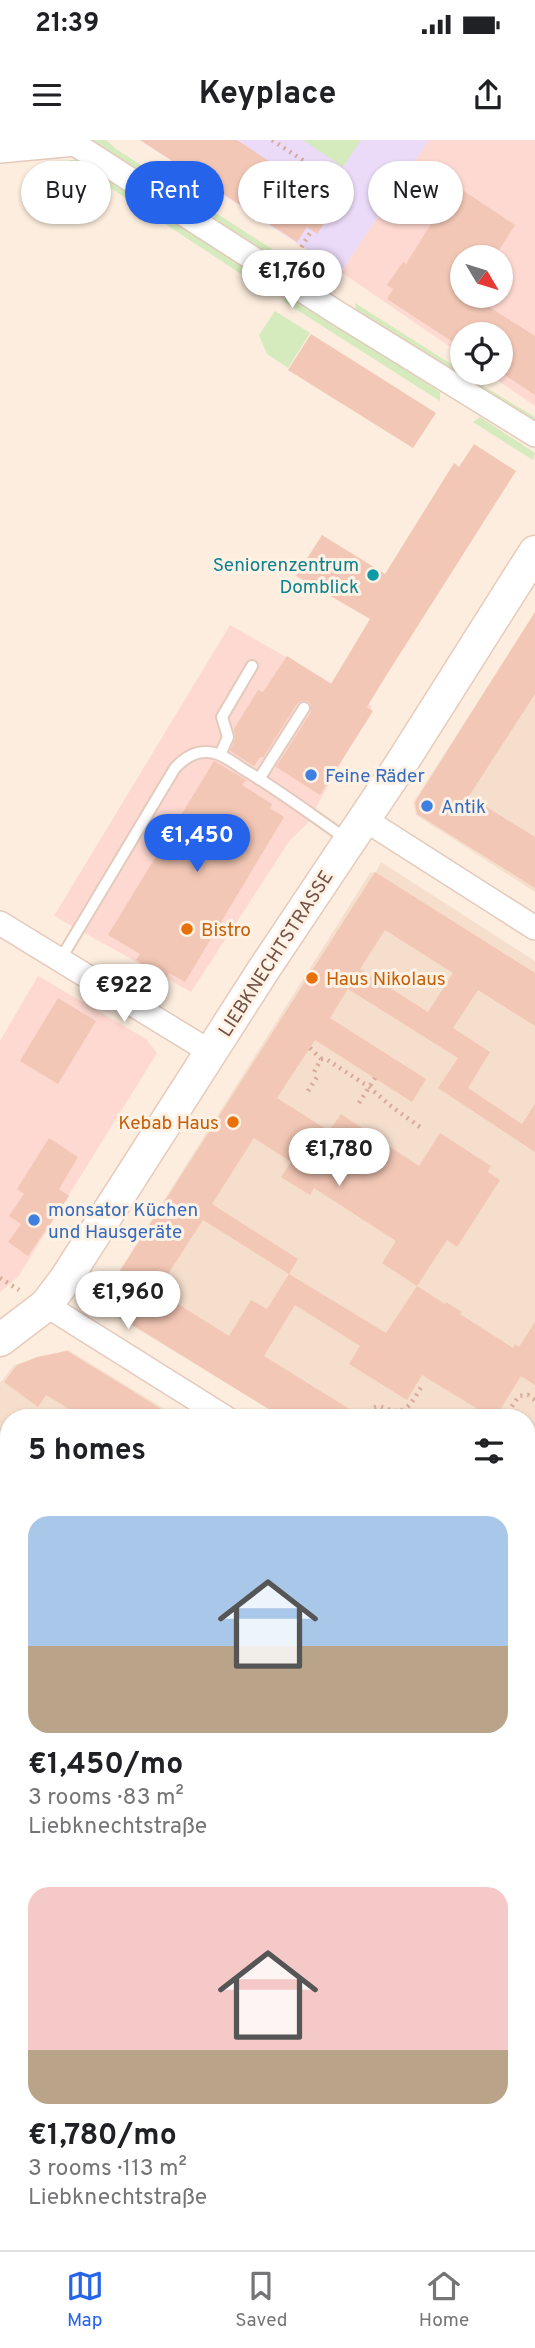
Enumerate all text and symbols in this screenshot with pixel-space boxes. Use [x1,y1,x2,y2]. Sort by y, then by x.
text: 21:39 [35,8,99,41]
text: Keyplace [199,75,336,115]
icon: menu [28,76,66,114]
icon: share [469,76,507,114]
chip: Buy [21,161,111,224]
chip: Rent [125,161,224,224]
chip: Filters [238,161,354,224]
chip: New [368,161,463,224]
north arrow [450,245,513,308]
map controls [450,245,513,385]
pin: €1,760 [235,250,349,310]
text: €1,760 [258,258,326,287]
button: locate [450,322,513,385]
place label: Seniorenzentrum Domblick [213,554,359,600]
marker: Seniorenzentrum Domblick [365,567,381,583]
place label: Feine Räder [325,765,425,789]
marker: Feine Räder [303,767,319,783]
place label: Antik [441,796,486,820]
marker: Antik [419,798,435,814]
pin: €1,450 [140,814,254,874]
text: €1,450 [160,822,234,851]
street label: LIEBKNECHTSTRASSE [214,866,339,1042]
place label: Bistro [201,919,251,943]
marker: Bistro [179,921,195,937]
pin: €922 [83,964,165,1024]
place label: Haus Nikolaus [326,968,446,992]
marker: Haus Nikolaus [304,970,320,986]
text: €922 [96,972,152,1001]
place label: Kebab Haus [118,1112,219,1136]
marker: Kebab Haus [225,1114,241,1130]
pin: €1,780 [282,1128,396,1188]
text: €1,780 [305,1136,373,1165]
place label: monsator Küchen und Hausgeräte [48,1199,198,1245]
marker: monsator Küchen und Hausgeräte [26,1212,42,1228]
pin: €1,960 [71,1272,185,1331]
text: €1,960 [91,1279,165,1308]
icon: filters [470,1432,508,1470]
text: 5 homes [28,1433,146,1470]
icon: home [205,1561,331,1687]
text: €1,450/mo [28,1747,183,1784]
text: 3 rooms · 83 m² [28,1784,184,1813]
text: Liebknechtstraße [28,1813,207,1842]
icon: home [205,1932,331,2058]
text: €1,780/mo [28,2118,177,2155]
text: 3 rooms · 113 m² [28,2155,187,2184]
text: Liebknechtstraße [28,2184,207,2213]
tab: Map [66,2267,104,2333]
tab: Saved [235,2267,287,2333]
tab: Home [419,2267,469,2333]

